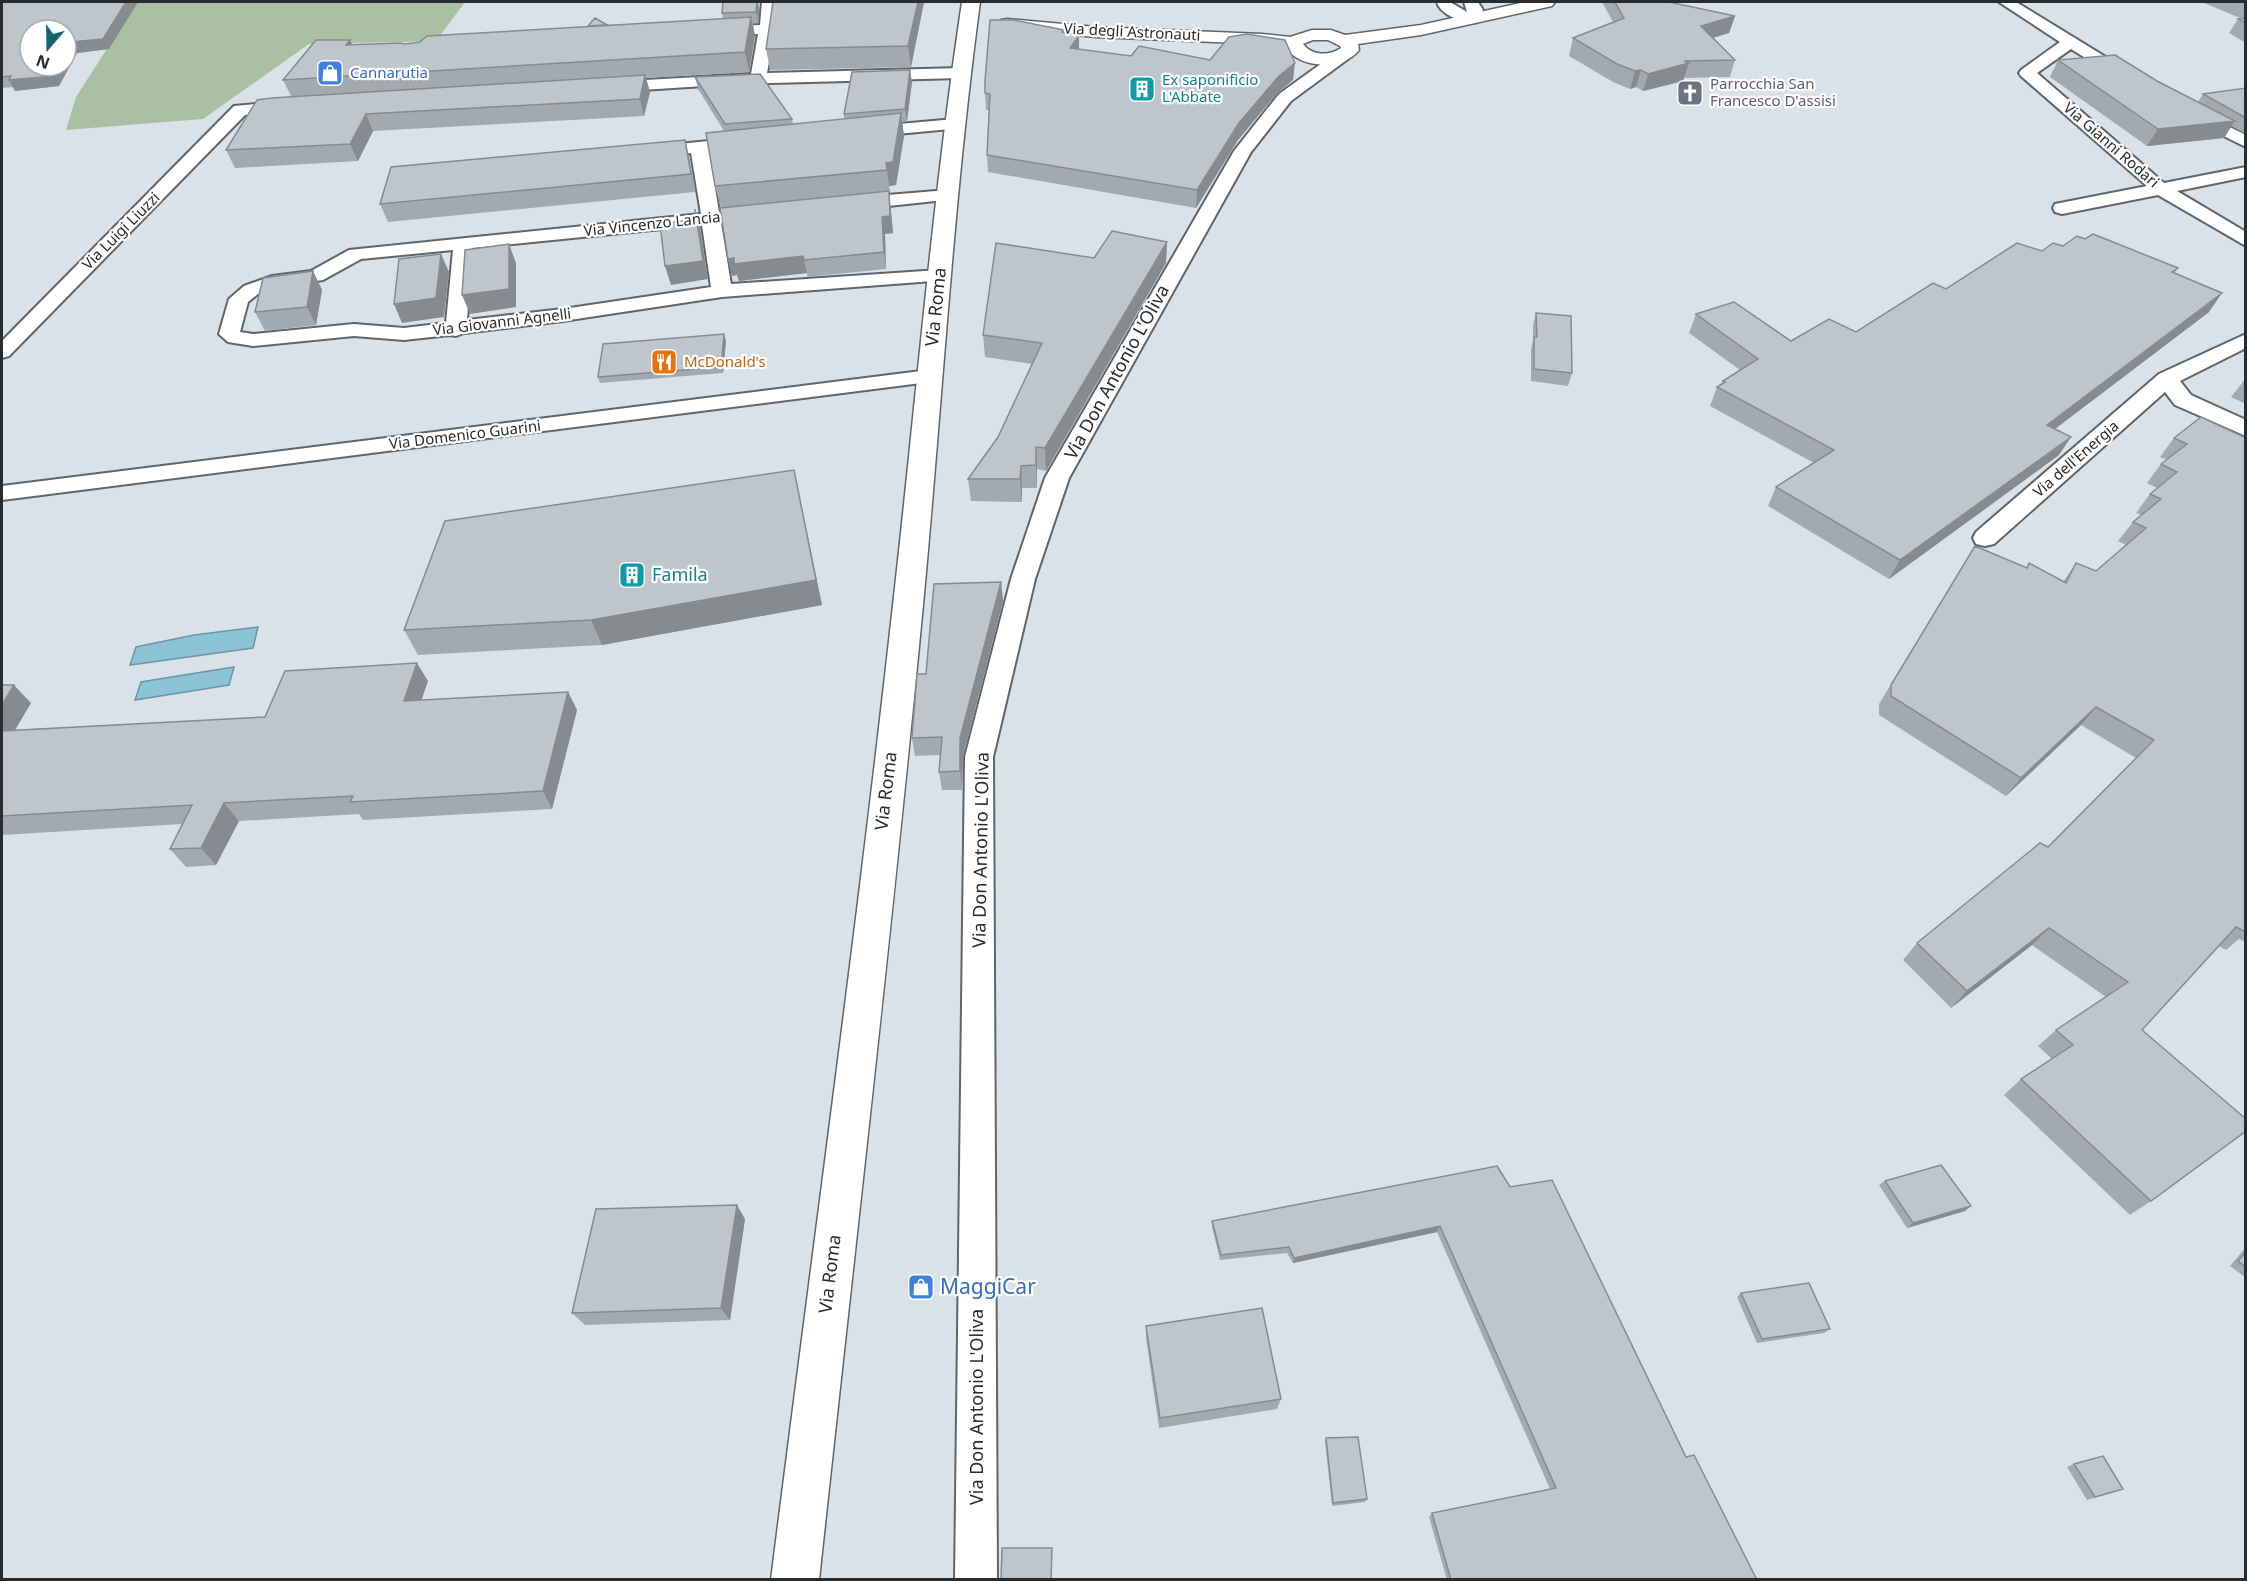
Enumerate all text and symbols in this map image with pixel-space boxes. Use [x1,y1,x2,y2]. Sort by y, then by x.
street label: Via degli Astronauti [1063,17,1201,45]
north arrow [18,18,78,78]
text: N [33,50,53,75]
shop icon: Cannarutia [315,58,345,88]
place label: Cannarutia [350,62,428,82]
place label: Ex saponificio L'Abbate [1162,69,1258,106]
place label: Parrocchia San Francesco D'assisi [1710,73,1836,110]
building icon: Ex saponificio L'Abbate [1127,74,1157,104]
church icon: Parrocchia San Francesco D'assisi [1675,78,1705,108]
street label: Via Gianni Rodari [2060,97,2164,191]
street label: Via Luigi Liuzzi [77,187,163,273]
street label: Via Vincenzo Lancia [583,206,721,240]
street label: Via Roma [919,266,951,348]
street label: Via Don Antonio L'Oliva [1058,280,1174,463]
street label: Via Giovanni Agnelli [432,303,572,339]
restaurant icon: McDonald's [649,347,679,377]
place label: McDonald's [684,351,766,371]
street label: Via Domenico Guarini [388,415,542,453]
street label: Via dell'Energia [2028,415,2123,501]
building icon: Famila [617,560,647,590]
place label: Famila [652,562,708,586]
street label: Via Roma [868,750,902,832]
street label: Via Don Antonio L'Oliva [966,752,994,948]
street label: Via Roma [812,1233,846,1315]
shop icon: MaggiCar [906,1272,936,1302]
place label: MaggiCar [940,1272,1036,1300]
street label: Via Don Antonio L'Oliva [964,1309,988,1505]

